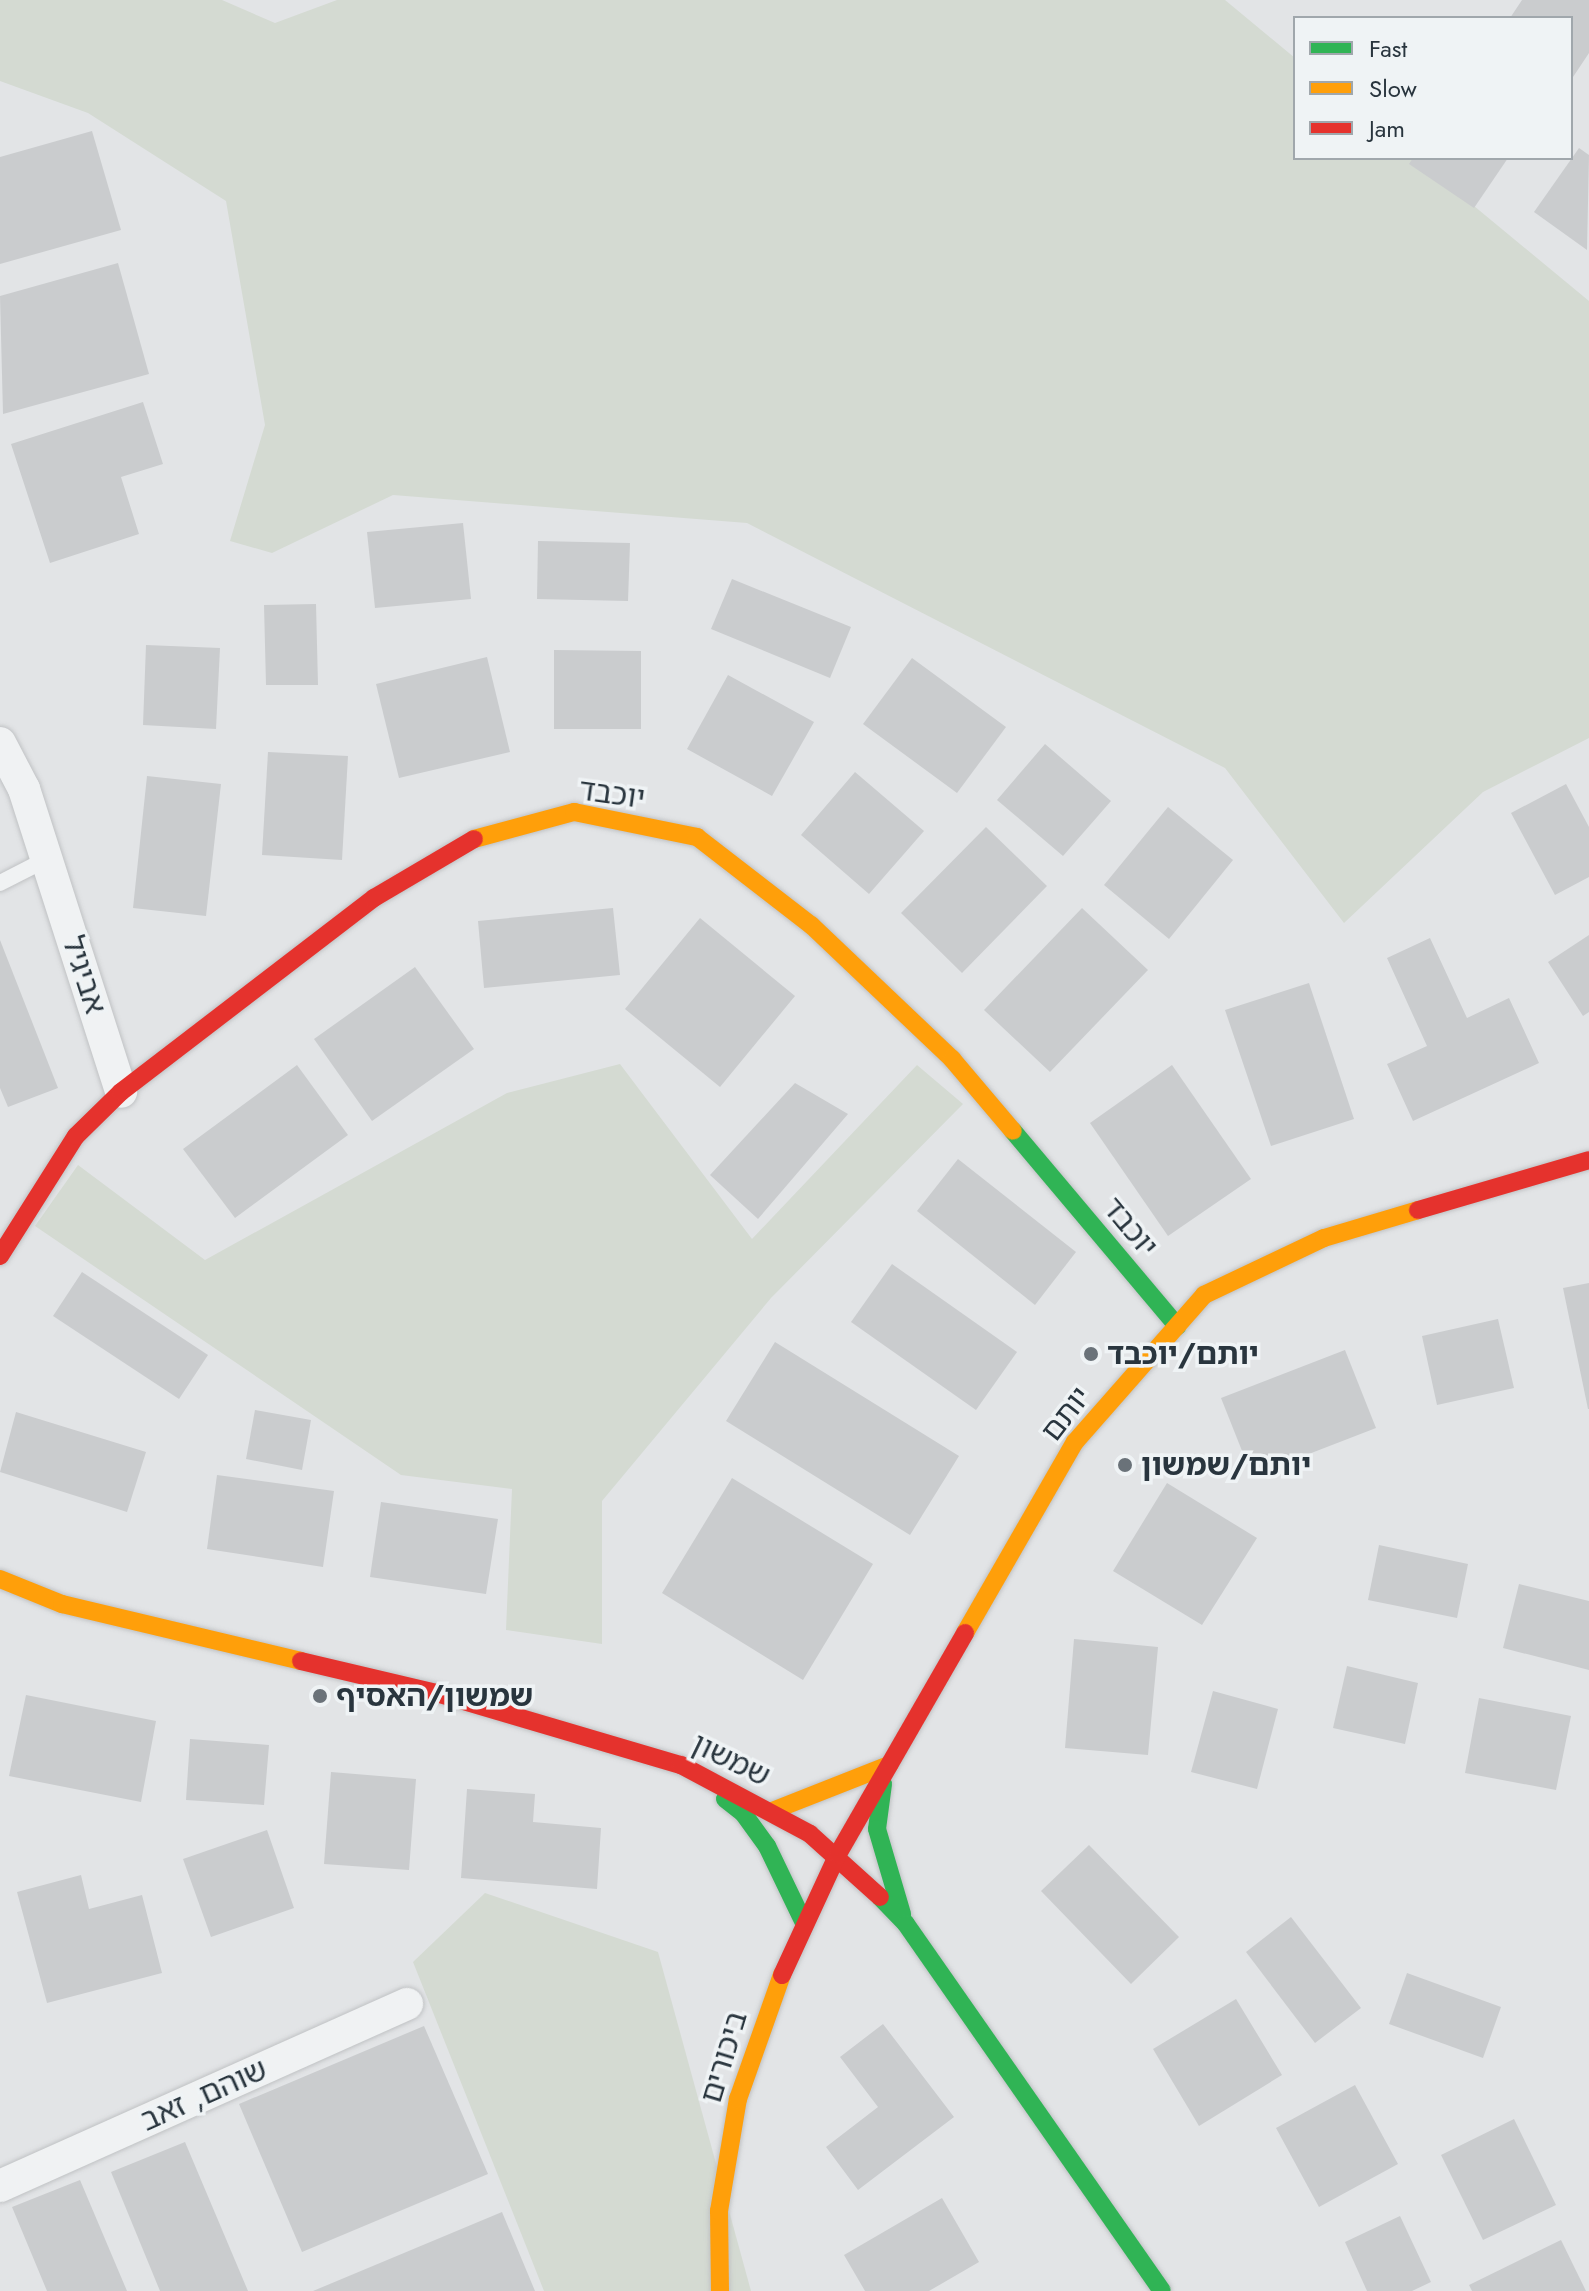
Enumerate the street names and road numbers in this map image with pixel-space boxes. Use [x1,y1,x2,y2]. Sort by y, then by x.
street label: יוכבד [577,772,647,816]
street label: אביגיל [55,932,113,1018]
street label: יוכבד [1095,1190,1165,1264]
street label: יותם [1034,1380,1098,1448]
street label: שמשון [686,1726,776,1794]
street label: ביכורים [693,2007,755,2107]
street label: שוהם, זאב [135,2051,273,2139]

